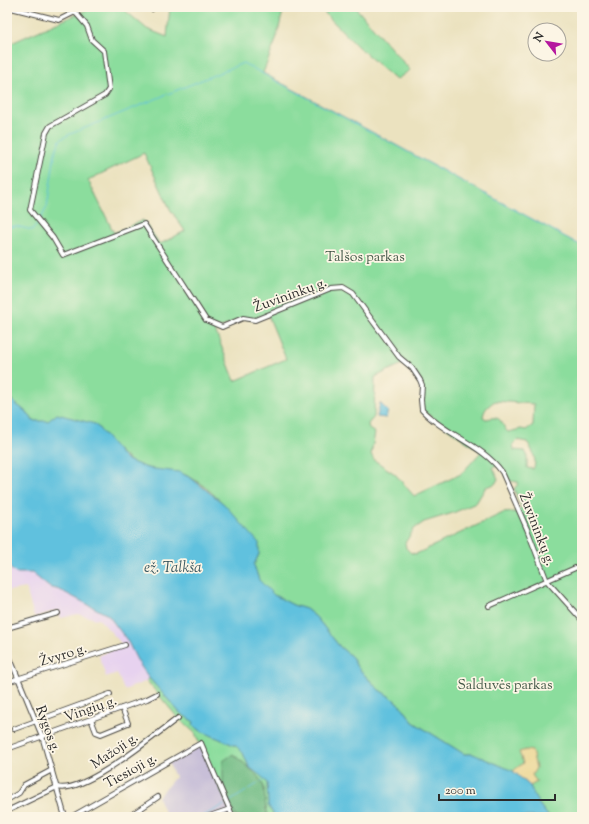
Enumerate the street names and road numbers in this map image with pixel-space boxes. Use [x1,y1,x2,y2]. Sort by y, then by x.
street label: Žuvininkų g. [251,273,330,318]
street label: Žuvininkų g. [513,490,559,569]
street label: Žvyro g. [38,639,90,673]
street label: Vingių g. [62,692,120,728]
street label: Rygos g. [29,703,65,756]
street label: Mažoji g. [87,728,143,775]
street label: Tiesioji g. [101,749,161,794]

